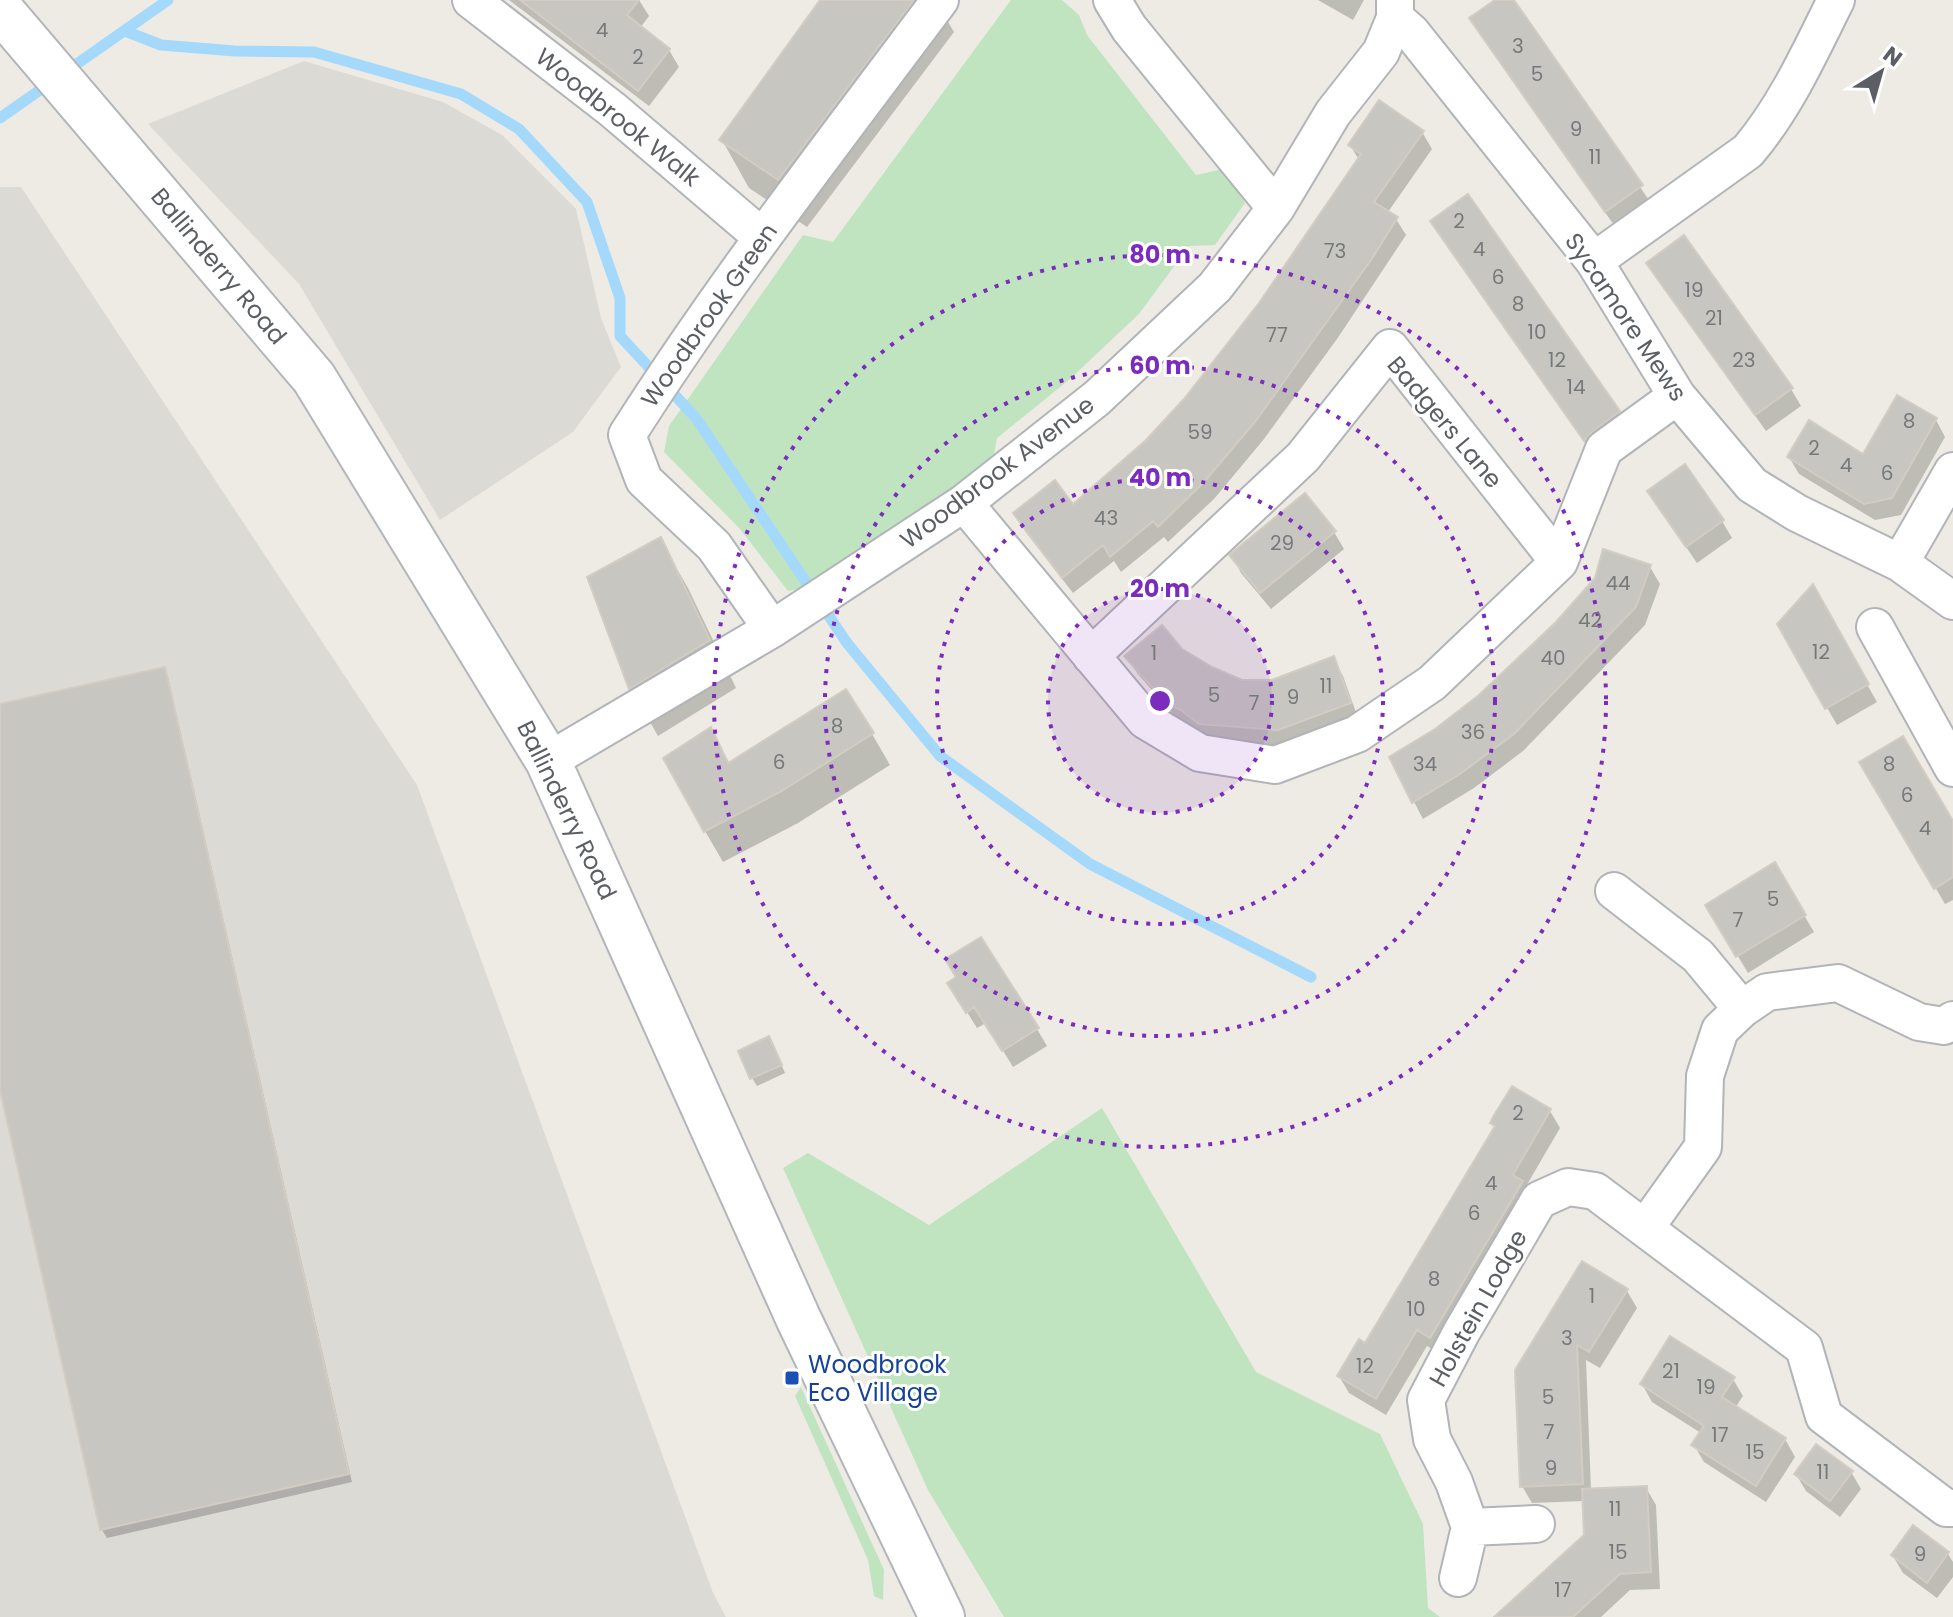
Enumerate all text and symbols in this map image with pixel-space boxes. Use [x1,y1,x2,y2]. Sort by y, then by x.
house number: 4 [596,16,608,44]
house number: 3 [1512,32,1524,60]
north arrow [1841,32,1921,112]
text: N [1877,39,1909,74]
street label: Woodbrook Walk [529,40,708,194]
house number: 2 [632,43,644,71]
house number: 5 [1531,60,1543,88]
house number: 9 [1570,115,1582,143]
house number: 11 [1589,143,1601,171]
street label: Ballinderry Road [144,181,294,351]
house number: 2 [1453,207,1465,235]
street label: Woodbrook Green [633,216,785,414]
street label: Sycamore Mews [1557,226,1695,408]
house number: 4 [1473,235,1485,263]
house number: 73 [1324,237,1346,265]
text: 80 m [1129,238,1191,271]
house number: 6 [1492,263,1504,291]
house number: 19 [1685,276,1704,304]
house number: 8 [1512,290,1524,318]
house number: 21 [1705,304,1723,332]
house number: 10 [1528,318,1546,346]
house number: 77 [1266,321,1288,349]
house number: 12 [1548,346,1566,374]
house number: 23 [1732,346,1756,374]
text: 60 m [1129,349,1191,382]
street label: Badgers Lane [1380,349,1510,495]
house number: 14 [1567,373,1585,401]
street label: Woodbrook Avenue [893,388,1101,556]
house number: 8 [1903,407,1915,435]
house number: 59 [1187,418,1213,446]
house number: 2 [1808,434,1820,462]
house number: 4 [1840,451,1852,479]
house number: 6 [1881,459,1893,487]
text: 40 m [1129,461,1191,494]
house number: 43 [1094,504,1118,532]
house number: 29 [1270,529,1294,557]
house number: 44 [1605,569,1631,597]
text: 20 m [1130,572,1190,605]
house number: 42 [1578,606,1602,634]
house number: 12 [1812,638,1830,666]
house number: 1 [1151,639,1157,667]
house number: 40 [1540,644,1566,672]
house number: 11 [1320,672,1332,700]
house number: 5 [1208,681,1220,709]
house number: 9 [1287,683,1299,711]
centre of rings [1146,687,1174,715]
house number: 7 [1249,689,1260,717]
house number: 8 [831,712,843,740]
street label: Ballinderry Road [509,715,625,905]
house number: 36 [1461,718,1485,746]
house number: 6 [773,748,785,776]
house number: 34 [1413,750,1437,778]
house number: 8 [1883,750,1895,778]
house number: 6 [1901,781,1913,809]
house number: 4 [1919,814,1931,842]
house number: 5 [1767,885,1779,913]
house number: 7 [1733,906,1744,934]
house number: 2 [1512,1099,1524,1127]
house number: 4 [1485,1169,1497,1197]
house number: 6 [1468,1199,1480,1227]
street label: Holstein Lodge [1421,1224,1535,1392]
house number: 8 [1428,1265,1440,1293]
house number: 1 [1589,1282,1595,1310]
house number: 10 [1407,1295,1425,1323]
house number: 3 [1561,1324,1573,1352]
place label: Woodbrook Eco Village [808,1348,947,1409]
house number: 12 [1356,1352,1374,1380]
house number: 21 [1662,1357,1680,1385]
marker: Woodbrook Eco Village [783,1369,801,1387]
house number: 19 [1697,1373,1716,1401]
house number: 5 [1542,1383,1554,1411]
house number: 7 [1544,1418,1555,1446]
house number: 17 [1711,1421,1729,1449]
house number: 15 [1746,1438,1764,1466]
house number: 9 [1545,1454,1557,1482]
house number: 11 [1817,1458,1829,1486]
house number: 11 [1609,1495,1621,1523]
house number: 15 [1609,1538,1627,1566]
house number: 9 [1914,1540,1926,1568]
house number: 17 [1554,1576,1572,1604]

